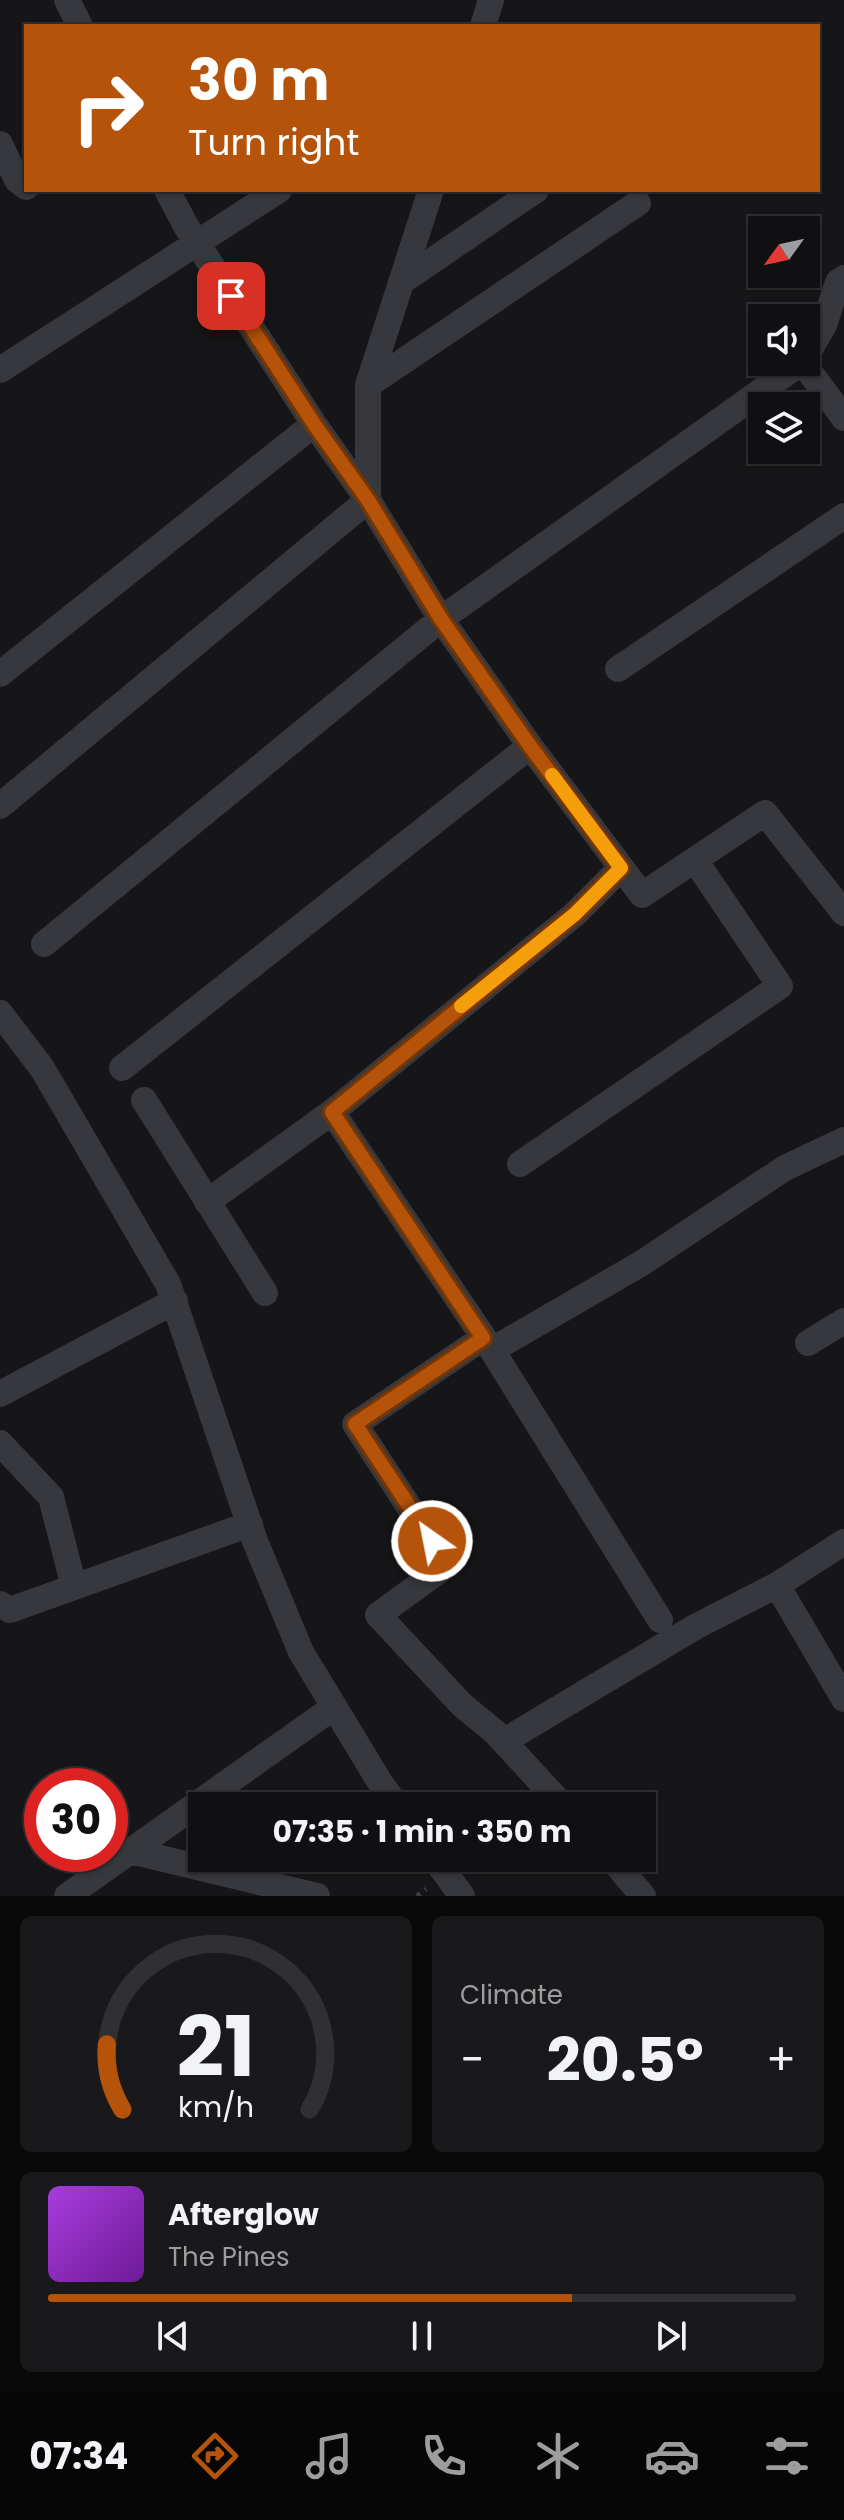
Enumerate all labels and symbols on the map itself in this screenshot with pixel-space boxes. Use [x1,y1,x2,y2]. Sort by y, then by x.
north arrow [748,216,820,288]
pin [197,262,265,330]
position arrow [390,1499,474,1583]
speed limit sign: 30 [24,1768,128,1872]

